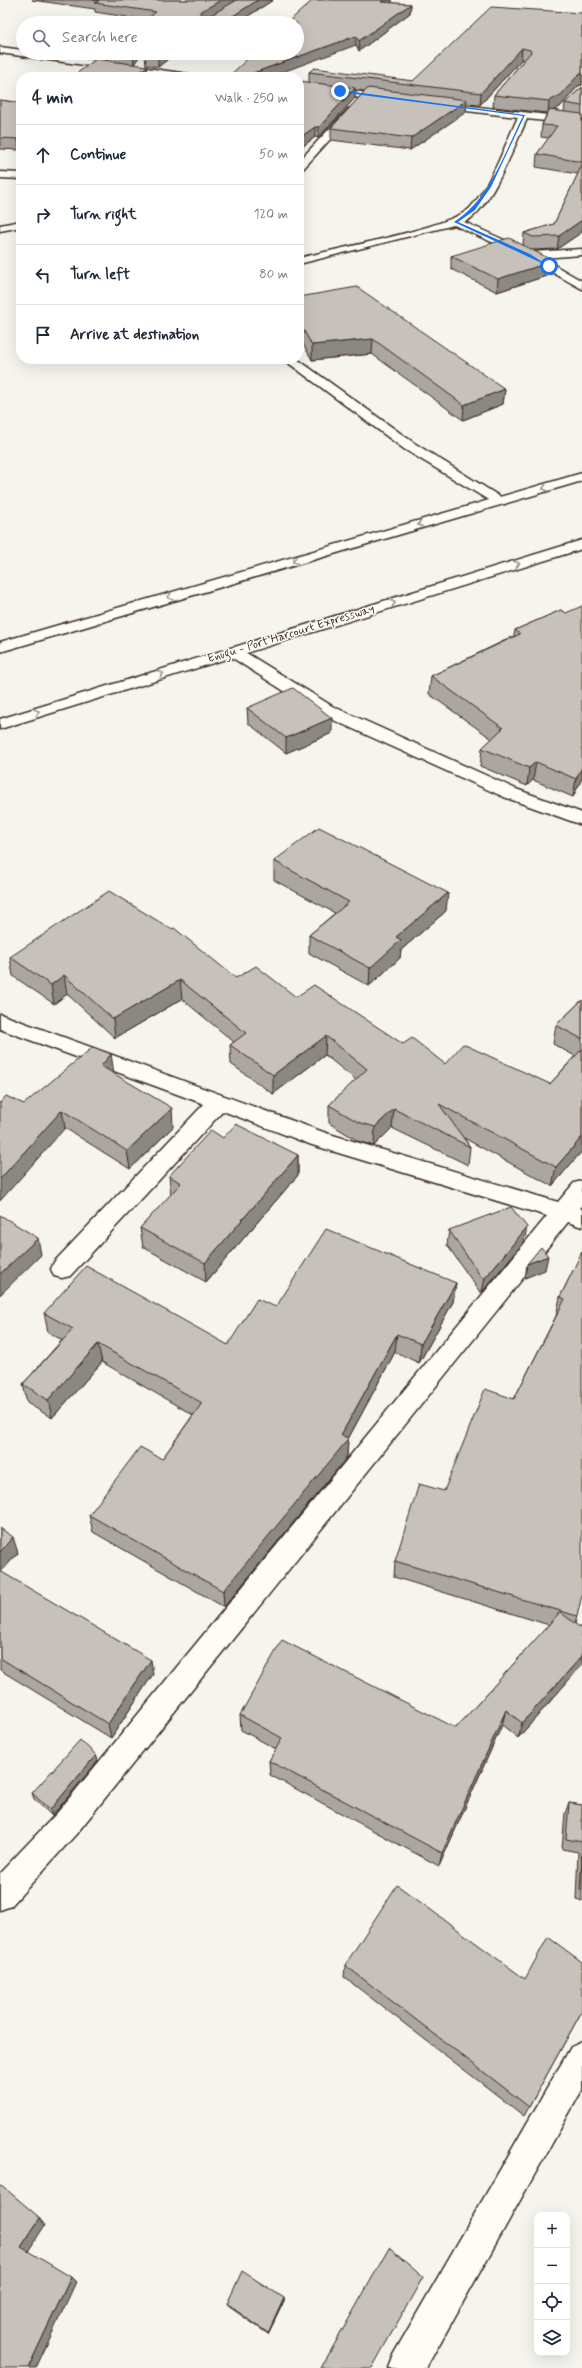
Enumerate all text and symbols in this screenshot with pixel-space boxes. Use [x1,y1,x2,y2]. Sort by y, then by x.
search box [16,16,304,60]
icon: search [30,27,52,49]
text: Search here [62,28,138,48]
route end [331,82,349,100]
text: 4 min [32,87,73,109]
text: Walk · 250 m [215,90,288,107]
icon: ahead [32,144,54,166]
text: Continue [70,145,126,165]
text: 50 m [259,146,288,163]
icon: right [32,204,54,226]
text: Turn right [70,205,137,225]
text: 120 m [254,206,288,223]
route start [540,257,558,275]
icon: left [32,264,54,286]
text: Turn left [70,265,130,285]
text: 80 m [259,266,288,283]
icon: arrive [32,324,54,346]
text: Arrive at destination [70,325,199,345]
one-way arrow [541,483,548,492]
one-way arrow [416,519,423,528]
one-way arrow [292,556,299,565]
one-way arrow [513,560,520,569]
one-way arrow [167,592,174,601]
one-way arrow [389,599,396,608]
street label: Enugu - Port Harcourt Expressway [206,601,377,668]
one-way arrow [158,670,165,679]
one-way arrow [34,709,41,717]
map controls [534,2212,570,2356]
button: + [534,2212,570,2248]
button: − [534,2248,570,2284]
button: locate [534,2284,570,2320]
button: layers [534,2320,570,2356]

